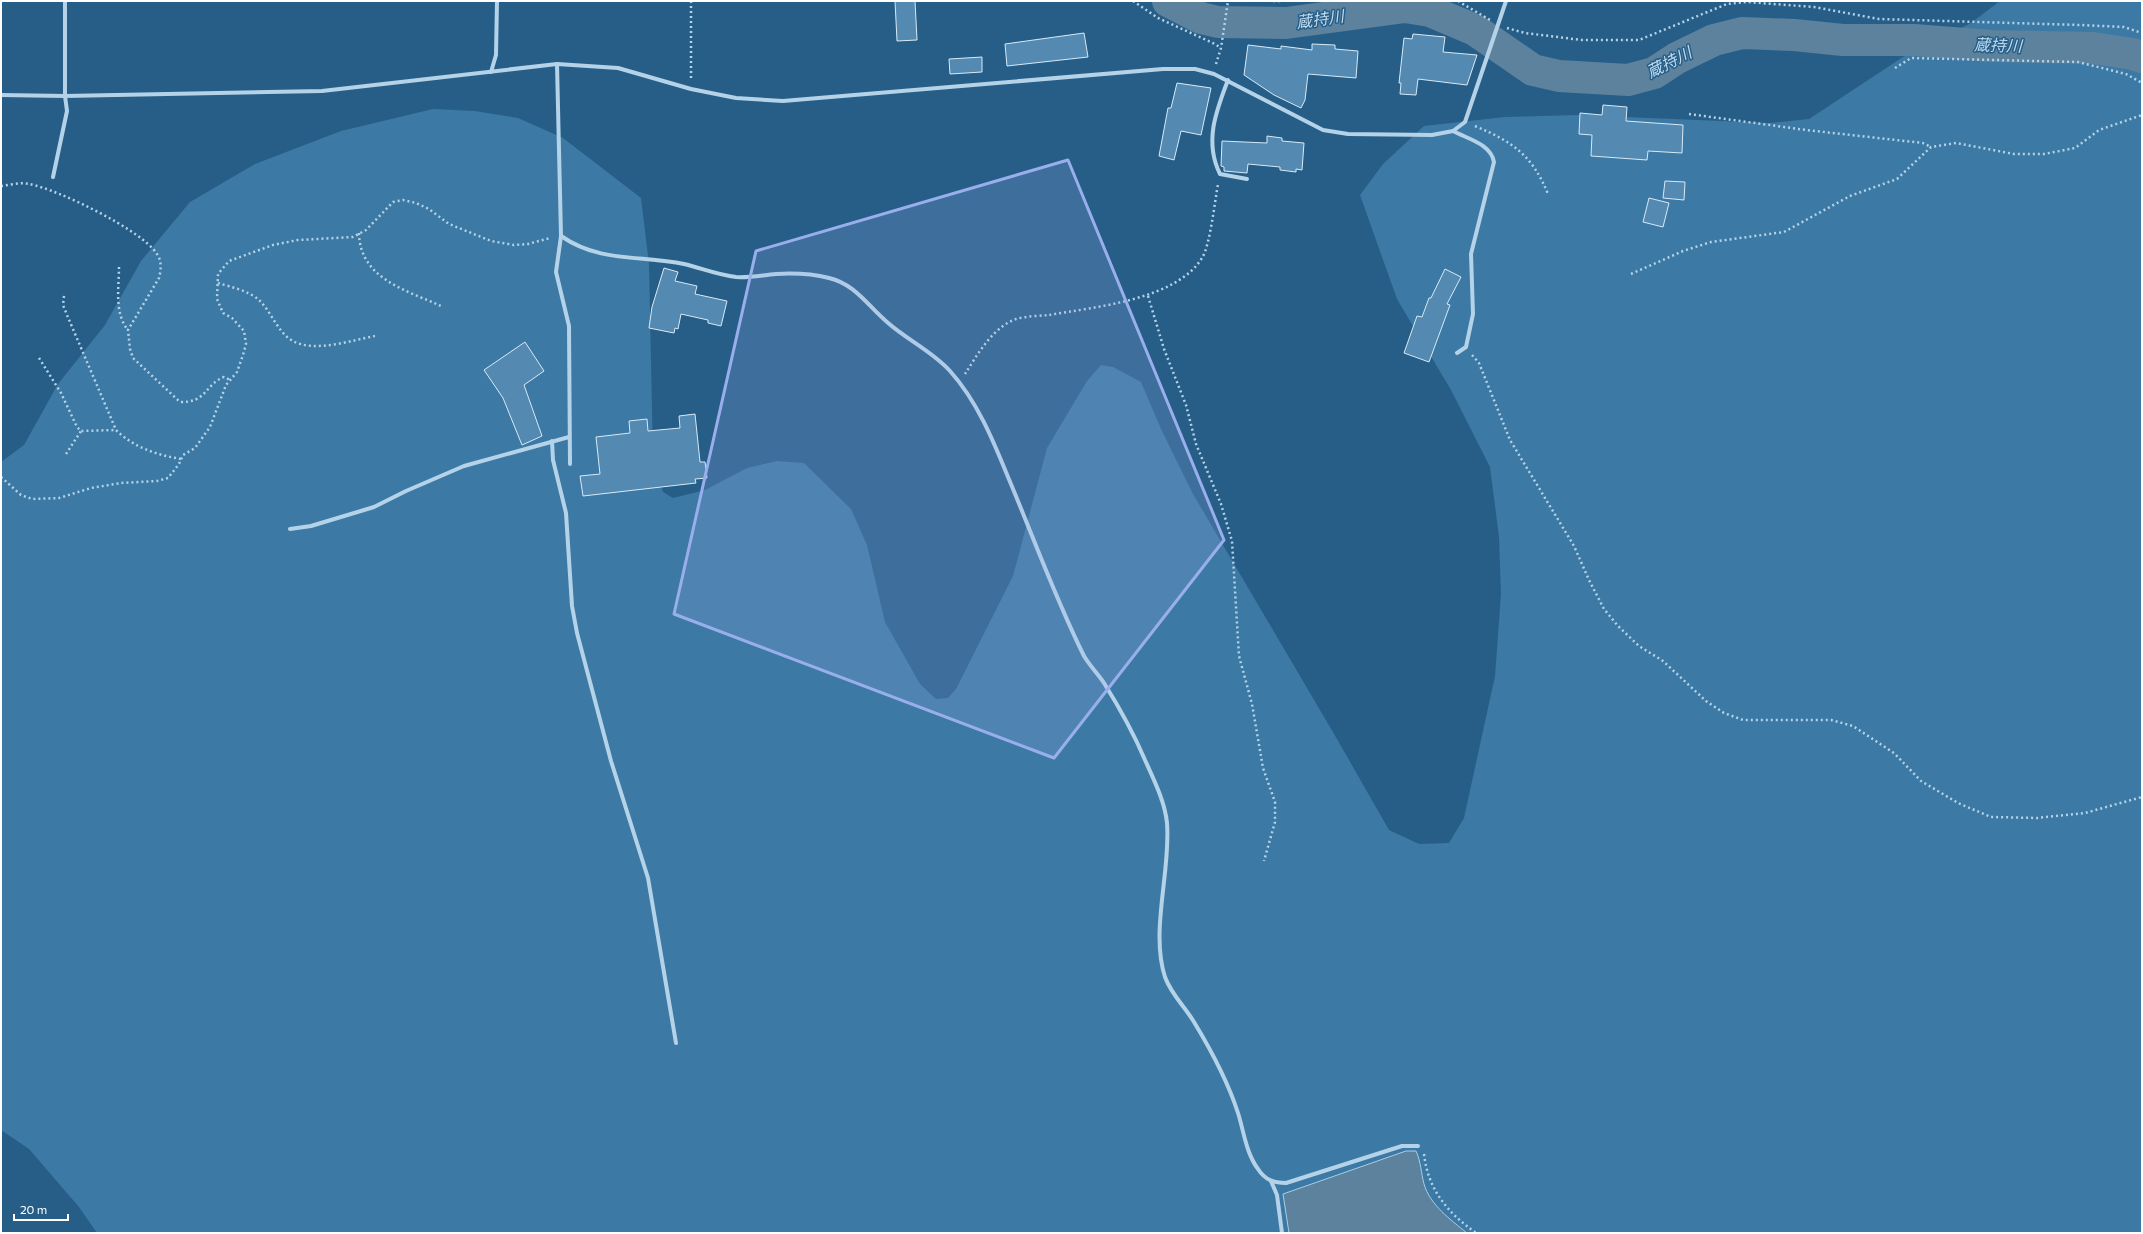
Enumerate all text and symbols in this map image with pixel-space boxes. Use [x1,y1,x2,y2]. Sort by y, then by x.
water label: 蔵持川 [1295,5,1347,31]
water label: 蔵持川 [1974,34,2024,55]
water label: 蔵持川 [1643,41,1696,81]
scale bar [14,1196,68,1222]
text: 20 m [20,1202,47,1216]

